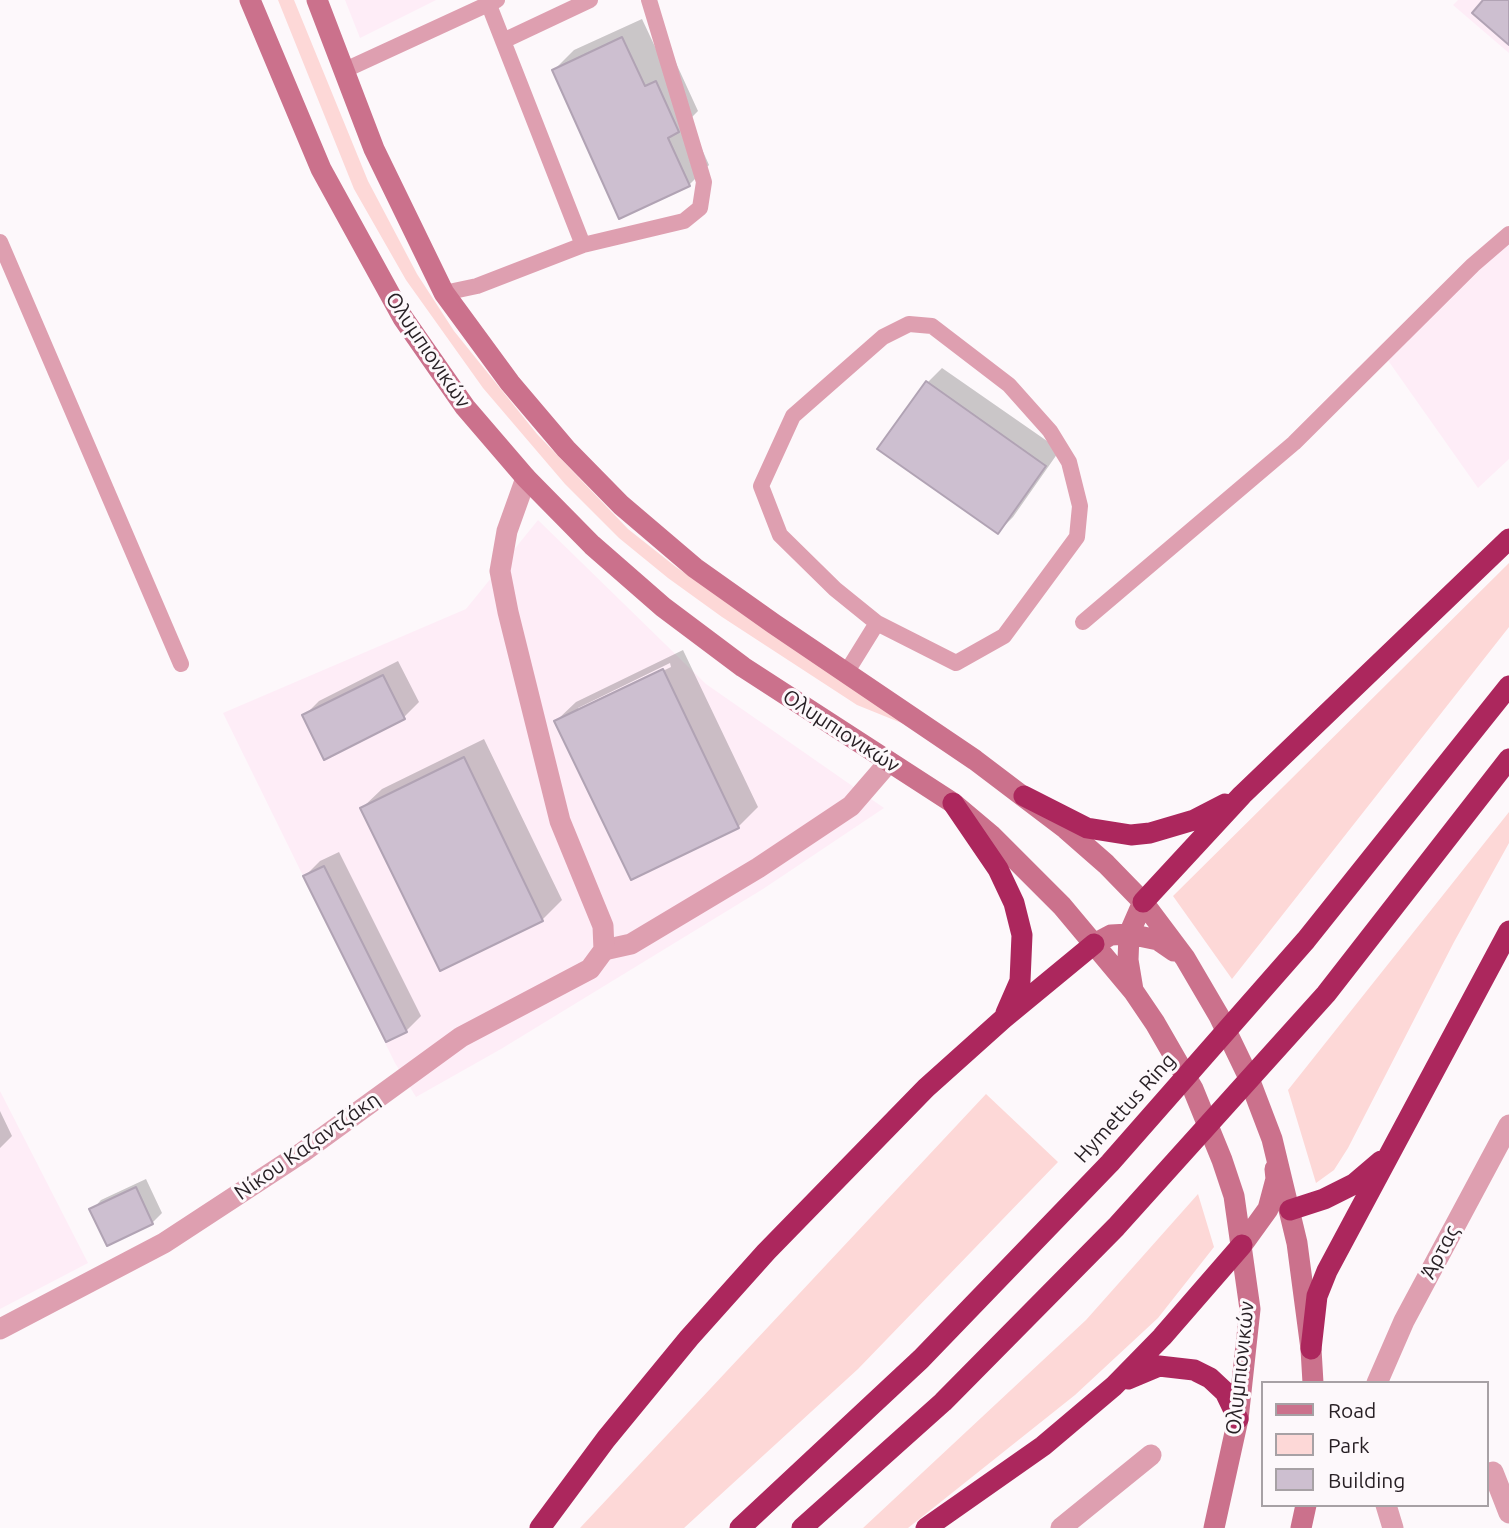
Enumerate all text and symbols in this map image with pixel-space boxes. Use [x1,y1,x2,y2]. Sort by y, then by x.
street label: Ολυμπιονικών [380,287,476,413]
street label: Ολυμπιονικών [778,684,904,778]
street label: Hymettus Ring [1069,1048,1181,1168]
street label: Νίκου Καζαντζάκη [230,1087,384,1205]
street label: Άρτας [1415,1221,1465,1283]
street label: Ολυμπιονικών [1220,1300,1260,1436]
legend [1260,1381,1488,1507]
text: Road [1328,1398,1376,1422]
text: Park [1328,1433,1370,1457]
text: Building [1328,1468,1405,1492]

